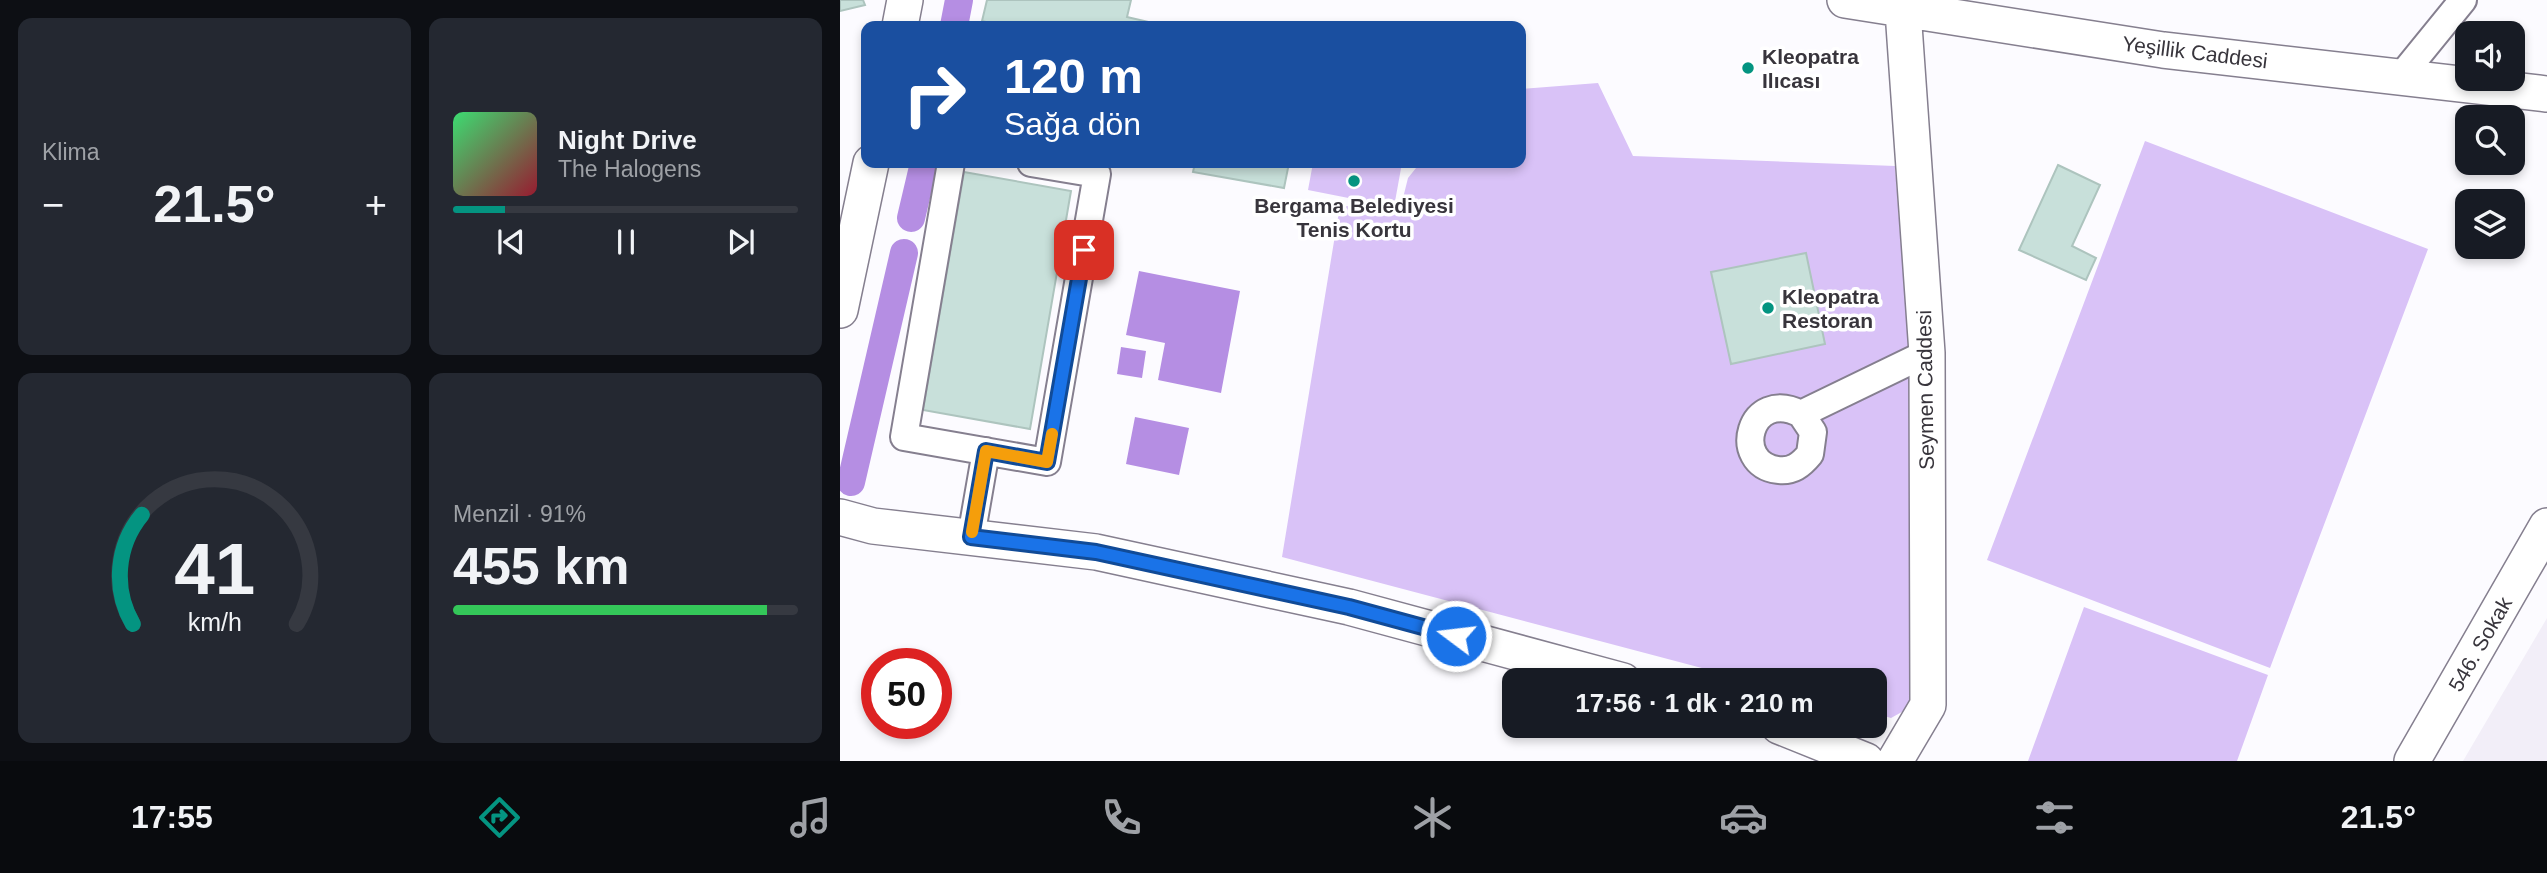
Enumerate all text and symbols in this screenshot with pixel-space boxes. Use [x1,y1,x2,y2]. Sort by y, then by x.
map controls [2455,21,2525,259]
button: sound [2455,21,2525,91]
street label: Yeşillik Caddesi [2121,32,2269,72]
place label: Kleopatra Ilıcası [1762,45,1859,92]
icon: right [889,49,980,140]
text: 120 m [1004,49,1143,103]
marker: Kleopatra Ilıcası [1740,60,1756,76]
button: search [2455,105,2525,175]
text: Sağa dön [1004,106,1141,142]
text: Night Drive [558,125,697,155]
text: Klima [42,139,100,165]
text: The Halogens [558,156,701,182]
marker: Bergama Belediyesi Tenis Kortu [1346,173,1362,189]
text: 21.5° [153,175,276,233]
text: − [42,184,64,226]
text: + [365,184,387,226]
button: layers [2455,189,2525,259]
place label: Bergama Belediyesi Tenis Kortu [1254,194,1454,241]
pin [1054,220,1114,280]
icon: previous [492,223,530,261]
icon: pause [607,223,645,261]
icon: next [722,223,760,261]
icon: arrive [1065,231,1103,269]
place label: Kleopatra Restoran [1782,285,1879,332]
marker: Kleopatra Restoran [1760,300,1776,316]
street label: Seymen Caddesi [1912,310,1938,470]
text: Menzil · 91% [453,501,586,527]
text: 41 [174,528,255,609]
text: 455 km [453,537,629,595]
street label: 546. Sokak [2444,592,2516,695]
position arrow [1419,599,1493,673]
text: km/h [187,608,242,636]
speed limit sign: 50 [861,648,952,739]
text: 17:56 · 1 dk · 210 m [1575,688,1814,718]
icon: directions [475,793,524,842]
icon: music [786,793,835,842]
icon: phone [1097,793,1146,842]
icon: climate [1408,793,1457,842]
icon: car [1719,793,1768,842]
icon: filters [2030,793,2079,842]
text: 17:55 [131,799,213,835]
text: 21.5° [2341,799,2416,835]

